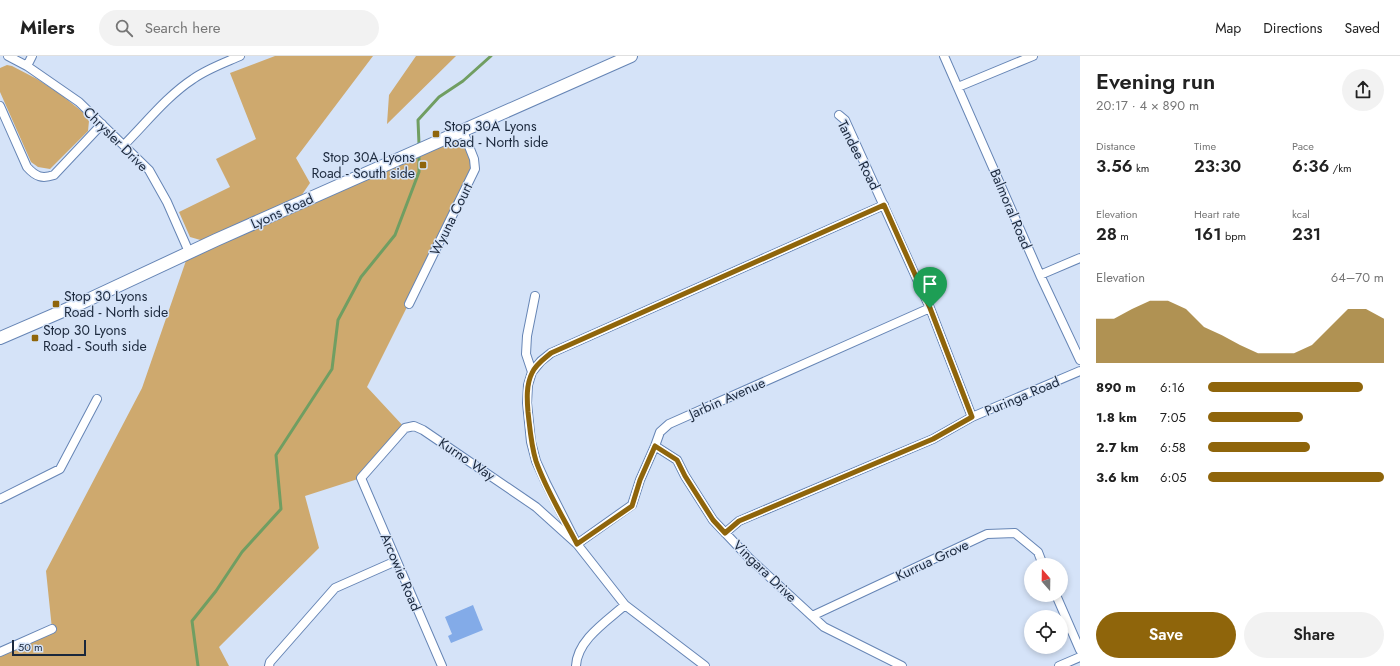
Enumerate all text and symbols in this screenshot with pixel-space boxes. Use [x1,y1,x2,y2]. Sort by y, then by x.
search box [99,10,379,46]
text: Milers [20,14,75,41]
icon: search [113,17,135,39]
text: Search here [145,17,221,39]
text: Map [1215,18,1241,38]
text: Directions [1263,18,1323,38]
text: Saved [1345,18,1380,38]
text: Evening run [1096,65,1215,97]
button: share [1342,69,1384,111]
text: 20:17 · 4 × 890 m [1096,96,1199,115]
street label: Chrysler Drive [79,102,153,176]
place label: Stop 30A Lyons Road - North side [444,116,548,152]
street label: Tandee Road [833,117,885,193]
marker: Stop 30A Lyons Road - North side [431,129,441,139]
text: Distance [1096,138,1135,154]
text: Time [1194,138,1216,154]
text: Pace [1292,138,1314,154]
place label: Stop 30A Lyons Road - South side [311,147,415,183]
text: 3.56 [1096,154,1133,178]
text: 23:30 [1194,154,1241,178]
text: 6:36 [1292,154,1329,178]
marker: Stop 30A Lyons Road - South side [418,160,428,170]
text: km [1133,160,1149,176]
text: /km [1329,160,1352,176]
street label: Balmoral Road [985,166,1037,252]
street label: Wyuna Court [425,179,477,259]
street label: Lyons Road [248,188,316,234]
text: Elevation [1096,206,1138,222]
text: Heart rate [1194,206,1240,222]
text: kcal [1292,206,1310,222]
text: 28 [1096,222,1117,246]
text: 161 [1194,222,1222,246]
text: 231 [1292,222,1321,246]
text: m [1117,228,1129,244]
text: bpm [1222,228,1246,244]
pin [913,267,947,308]
text: Elevation [1096,268,1145,287]
text: 64–70 m [1331,268,1384,287]
icon: arrive [919,273,941,295]
place label: Stop 30 Lyons Road - North side [64,286,168,322]
marker: Stop 30 Lyons Road - North side [51,299,61,309]
place label: Stop 30 Lyons Road - South side [43,320,147,356]
marker: Stop 30 Lyons Road - South side [30,333,40,343]
street label: Puringa Road [981,371,1063,421]
street label: Jarbin Avenue [684,372,768,425]
text: 890 m [1096,378,1136,397]
text: 6:16 [1160,378,1185,397]
text: 1.8 km [1096,408,1137,427]
text: 7:05 [1160,408,1186,427]
street label: Kurno Way [435,433,500,486]
text: 2.7 km [1096,438,1139,457]
text: 6:58 [1160,438,1186,457]
text: 3.6 km [1096,468,1139,487]
text: 6:05 [1160,468,1187,487]
street label: Arcowie Road [376,530,426,614]
street label: Kurrua Grove [892,534,972,586]
street label: Vingara Drive [729,535,801,607]
north arrow [1024,558,1068,602]
map controls [1024,558,1068,654]
button: locate [1024,610,1068,654]
button: Save [1096,612,1236,658]
button: Share [1244,612,1384,658]
scale bar [12,638,86,657]
text: 50 m [18,639,43,655]

